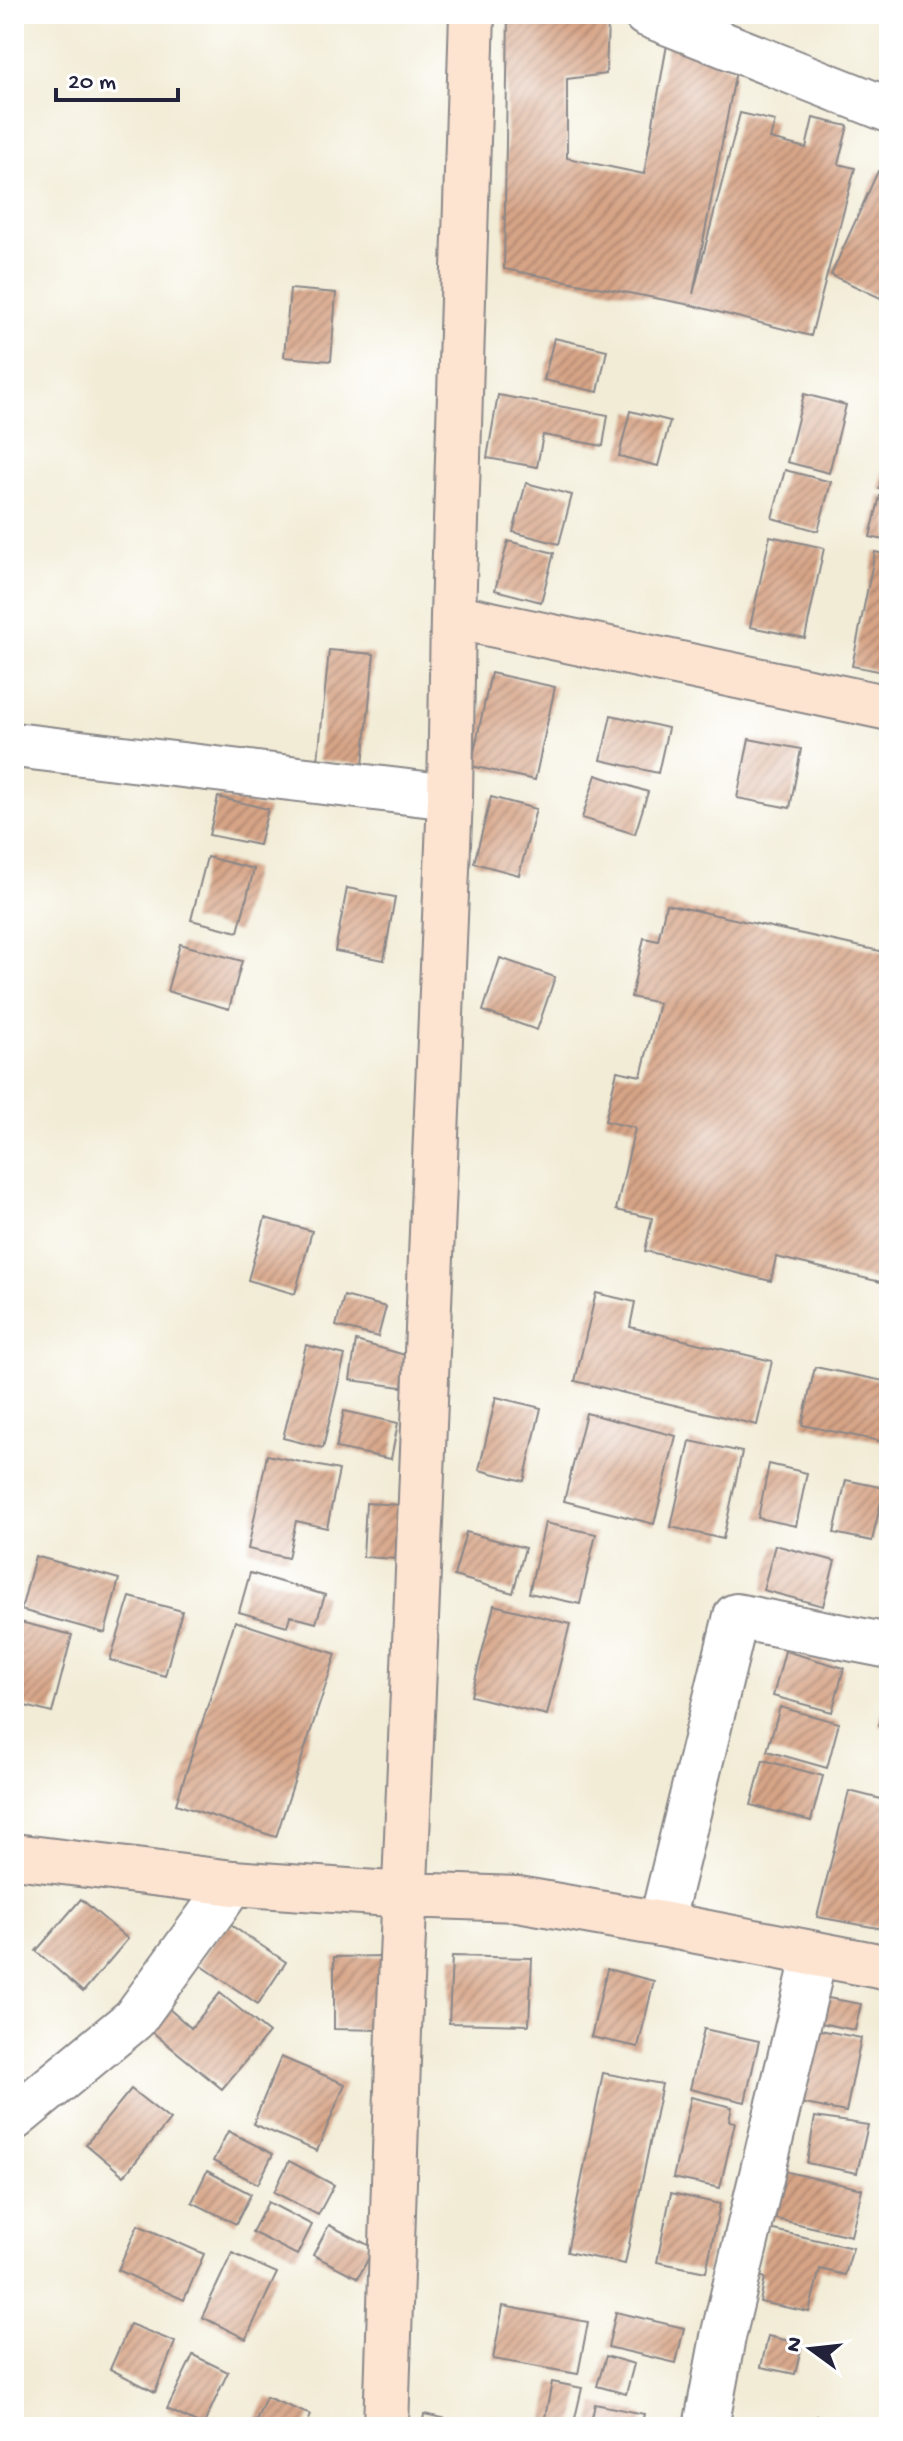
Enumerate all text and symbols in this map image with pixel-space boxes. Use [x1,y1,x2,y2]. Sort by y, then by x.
scale bar [56,52,178,102]
text: 20 m [68,69,116,98]
north arrow [771,2309,851,2389]
text: N [781,2335,810,2355]

